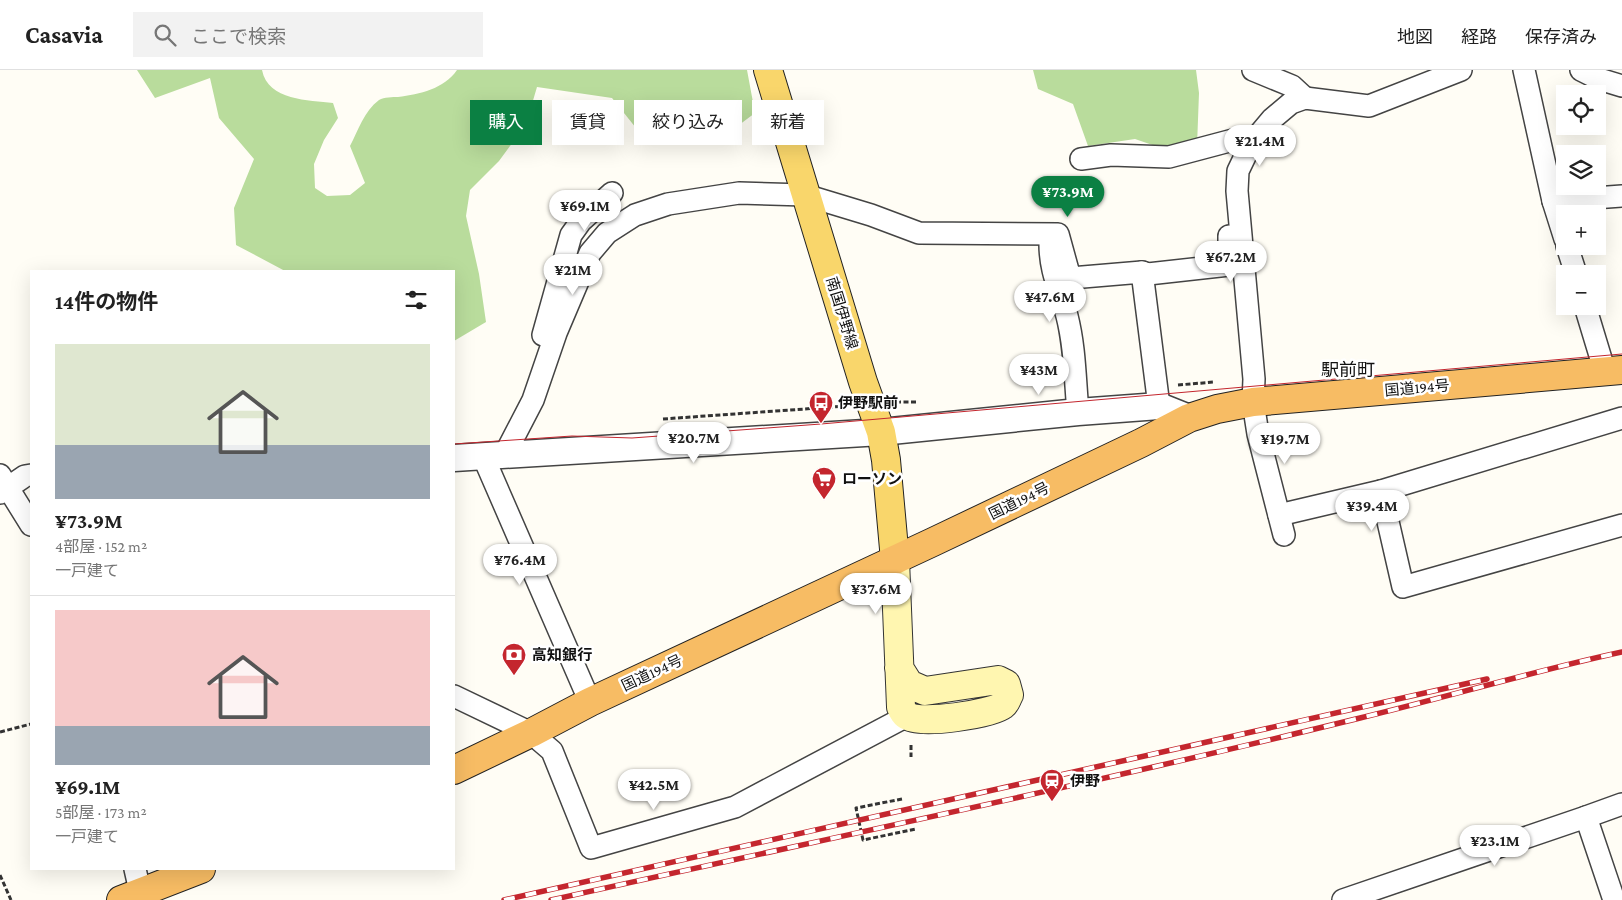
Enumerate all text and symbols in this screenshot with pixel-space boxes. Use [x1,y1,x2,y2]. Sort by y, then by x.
search box [133,12,483,57]
text: Casavia [25,21,103,48]
icon: search [151,21,179,49]
text: ここで検索 [191,26,286,47]
text: 地図 [1397,27,1433,47]
text: 経路 [1461,27,1497,47]
text: 保存済み [1525,27,1597,47]
map controls [1556,85,1606,315]
button: locate [1556,85,1606,135]
chip: 購入 [470,100,542,145]
chip: 賃貸 [552,100,624,145]
chip: 絞り込み [634,100,742,145]
chip: 新着 [752,100,824,145]
pin: ¥21.4M [1219,124,1301,167]
text: ¥21.4M [1235,132,1285,149]
button: layers [1556,145,1606,195]
pin: ¥73.9M [1027,176,1109,218]
text: ¥73.9M [1042,183,1094,200]
pin: ¥69.1M [544,190,626,232]
text: ¥69.1M [560,197,610,214]
button: + [1556,205,1606,255]
pin: ¥67.2M [1190,240,1272,283]
text: ¥67.2M [1206,248,1256,265]
pin: ¥21M [543,254,603,296]
text: ¥21M [555,261,591,278]
button: − [1556,265,1606,315]
street label: 南国伊野線 [823,275,861,351]
pin: ¥47.6M [1009,280,1091,323]
icon: filters [402,286,430,314]
text: ¥47.6M [1025,288,1075,305]
text: 14件の物件 [55,290,158,314]
pin: ¥43M [1009,354,1069,396]
district label: 駅前町 [1321,360,1375,380]
text: ¥43M [1020,361,1058,378]
icon: home [198,377,288,467]
street label: 国道194号 [1384,377,1450,399]
bus stop icon: 伊野駅前 [808,390,834,424]
place label: 伊野駅前 [838,394,898,411]
pin: ¥20.7M [653,422,735,464]
pin: ¥19.7M [1244,422,1326,465]
text: ¥20.7M [668,429,720,446]
text: ¥19.7M [1260,430,1310,447]
supermarket icon: ローソン [811,466,837,500]
place label: ローソン [842,471,902,487]
street label: 国道194号 [986,480,1052,522]
pin: ¥39.4M [1331,490,1413,532]
text: ¥39.4M [1346,497,1398,514]
text: ¥73.9M [55,509,123,533]
text: 4部屋 · 152 m² [55,538,147,555]
pin: ¥76.4M [479,544,561,586]
text: ¥76.4M [494,551,546,568]
text: 一戸建て [55,562,119,579]
pin: ¥37.6M [835,572,917,615]
text: ¥37.6M [851,580,901,597]
icon: home [198,642,288,732]
bank icon: 高知銀行 [501,642,527,676]
place label: 高知銀行 [532,647,592,663]
street label: 国道194号 [619,652,685,694]
pin: ¥42.5M [613,768,695,811]
station icon: 伊野 [1039,768,1065,802]
place label: 伊野 [1070,773,1100,789]
text: ¥69.1M [55,775,120,799]
text: ¥42.5M [629,776,679,793]
text: 5部屋 · 173 m² [55,804,147,821]
pin: ¥23.1M [1454,824,1536,867]
text: 一戸建て [55,828,119,845]
text: ¥23.1M [1470,832,1520,849]

